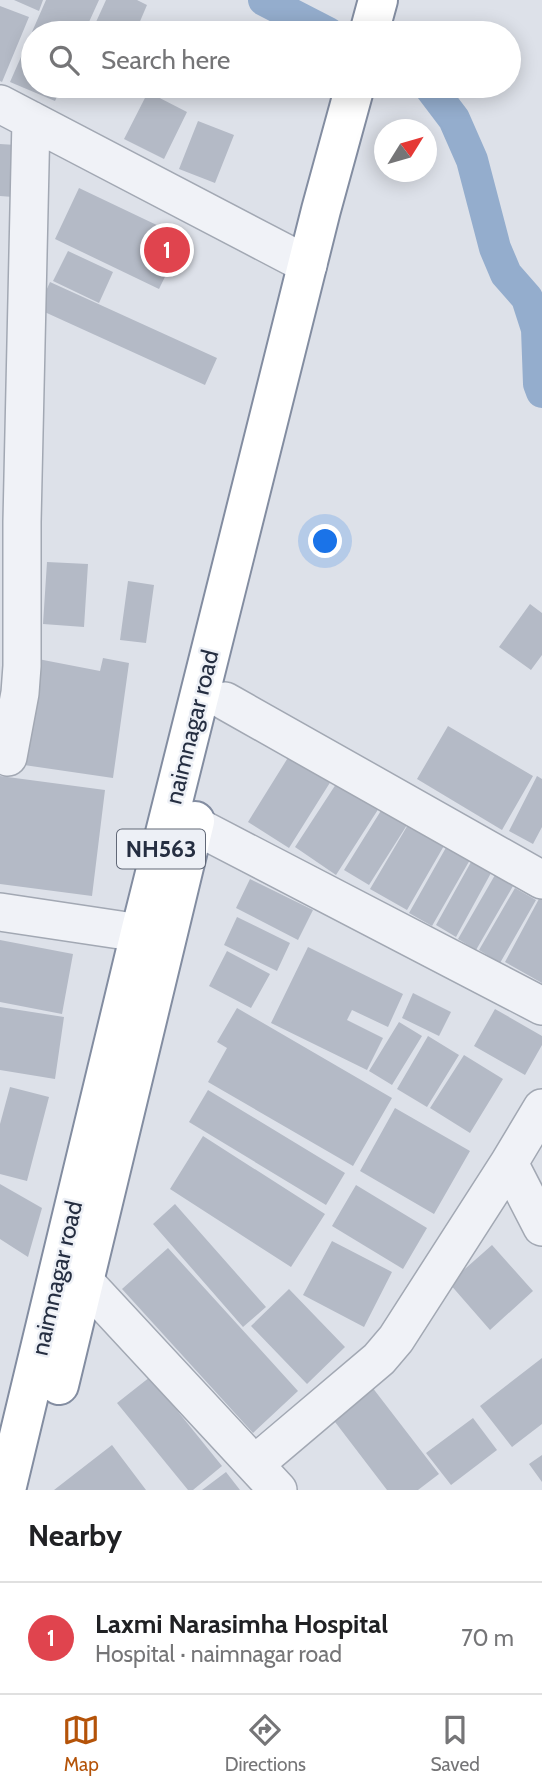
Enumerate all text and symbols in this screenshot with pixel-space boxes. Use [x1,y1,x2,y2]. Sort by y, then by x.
search box [21,21,521,98]
icon: search [45,41,83,79]
text: Search here [101,44,230,76]
north arrow [374,119,437,182]
pin: 1 [144,224,190,276]
your location [308,524,342,558]
street label: naimnagar road [158,647,225,807]
road number: NH563 [117,830,205,869]
street label: naimnagar road [25,1198,88,1358]
text: Nearby [28,1517,122,1554]
text: Laxmi Narasimha Hospital [95,1608,388,1640]
text: 1 [47,1624,55,1652]
text: 70 m [461,1624,514,1652]
text: Hospital · naimnagar road [95,1640,342,1668]
tab: Map [62,1711,100,1776]
tab: Directions [225,1711,306,1776]
tab: Saved [430,1711,480,1776]

